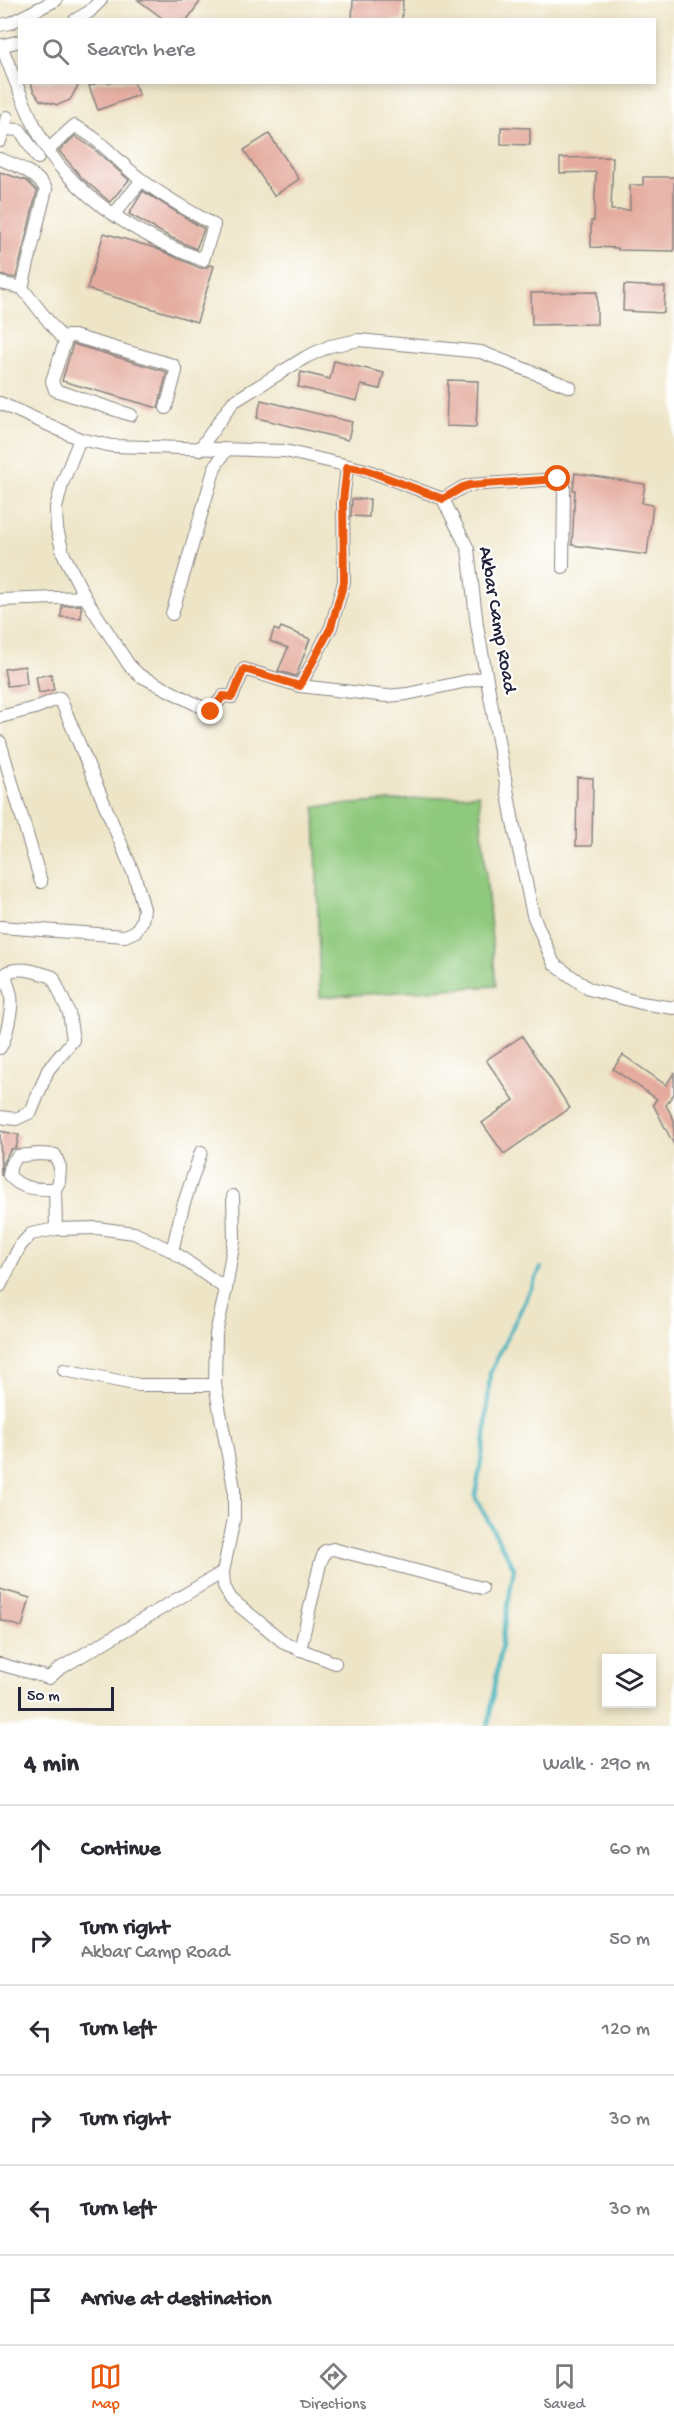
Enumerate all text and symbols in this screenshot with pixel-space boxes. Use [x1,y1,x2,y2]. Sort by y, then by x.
search box [18,18,656,84]
icon: search [39,35,72,68]
text: Search here [87,38,195,64]
route start [544,465,570,491]
street label: Akbar Camp Road [472,545,521,697]
route end [197,698,223,724]
map controls [602,1654,656,1708]
button: layers [602,1654,656,1708]
scale bar [18,1684,114,1712]
text: 50 m [27,1688,60,1707]
text: 4 min [24,1750,79,1781]
text: Walk · 290 m [543,1754,650,1777]
icon: ahead [24,1834,57,1867]
text: Continue [81,1837,161,1863]
text: 60 m [610,1839,650,1862]
text: Turn right [81,1916,169,1942]
icon: right [24,1924,57,1957]
text: 50 m [609,1929,650,1952]
text: Akbar Camp Road [81,1942,230,1965]
icon: left [24,2014,57,2047]
text: Turn left [81,2017,155,2043]
text: 120 m [602,2019,650,2042]
icon: right [24,2104,57,2137]
text: Turn right [81,2107,169,2133]
text: 30 m [609,2109,650,2132]
icon: left [24,2194,57,2227]
text: Turn left [81,2197,155,2223]
text: 30 m [609,2199,650,2222]
icon: arrive [24,2284,57,2317]
text: Arrive at destination [81,2287,271,2313]
tab: Map [89,2360,122,2415]
tab: Directions [300,2360,366,2415]
tab: Saved [544,2360,585,2415]

